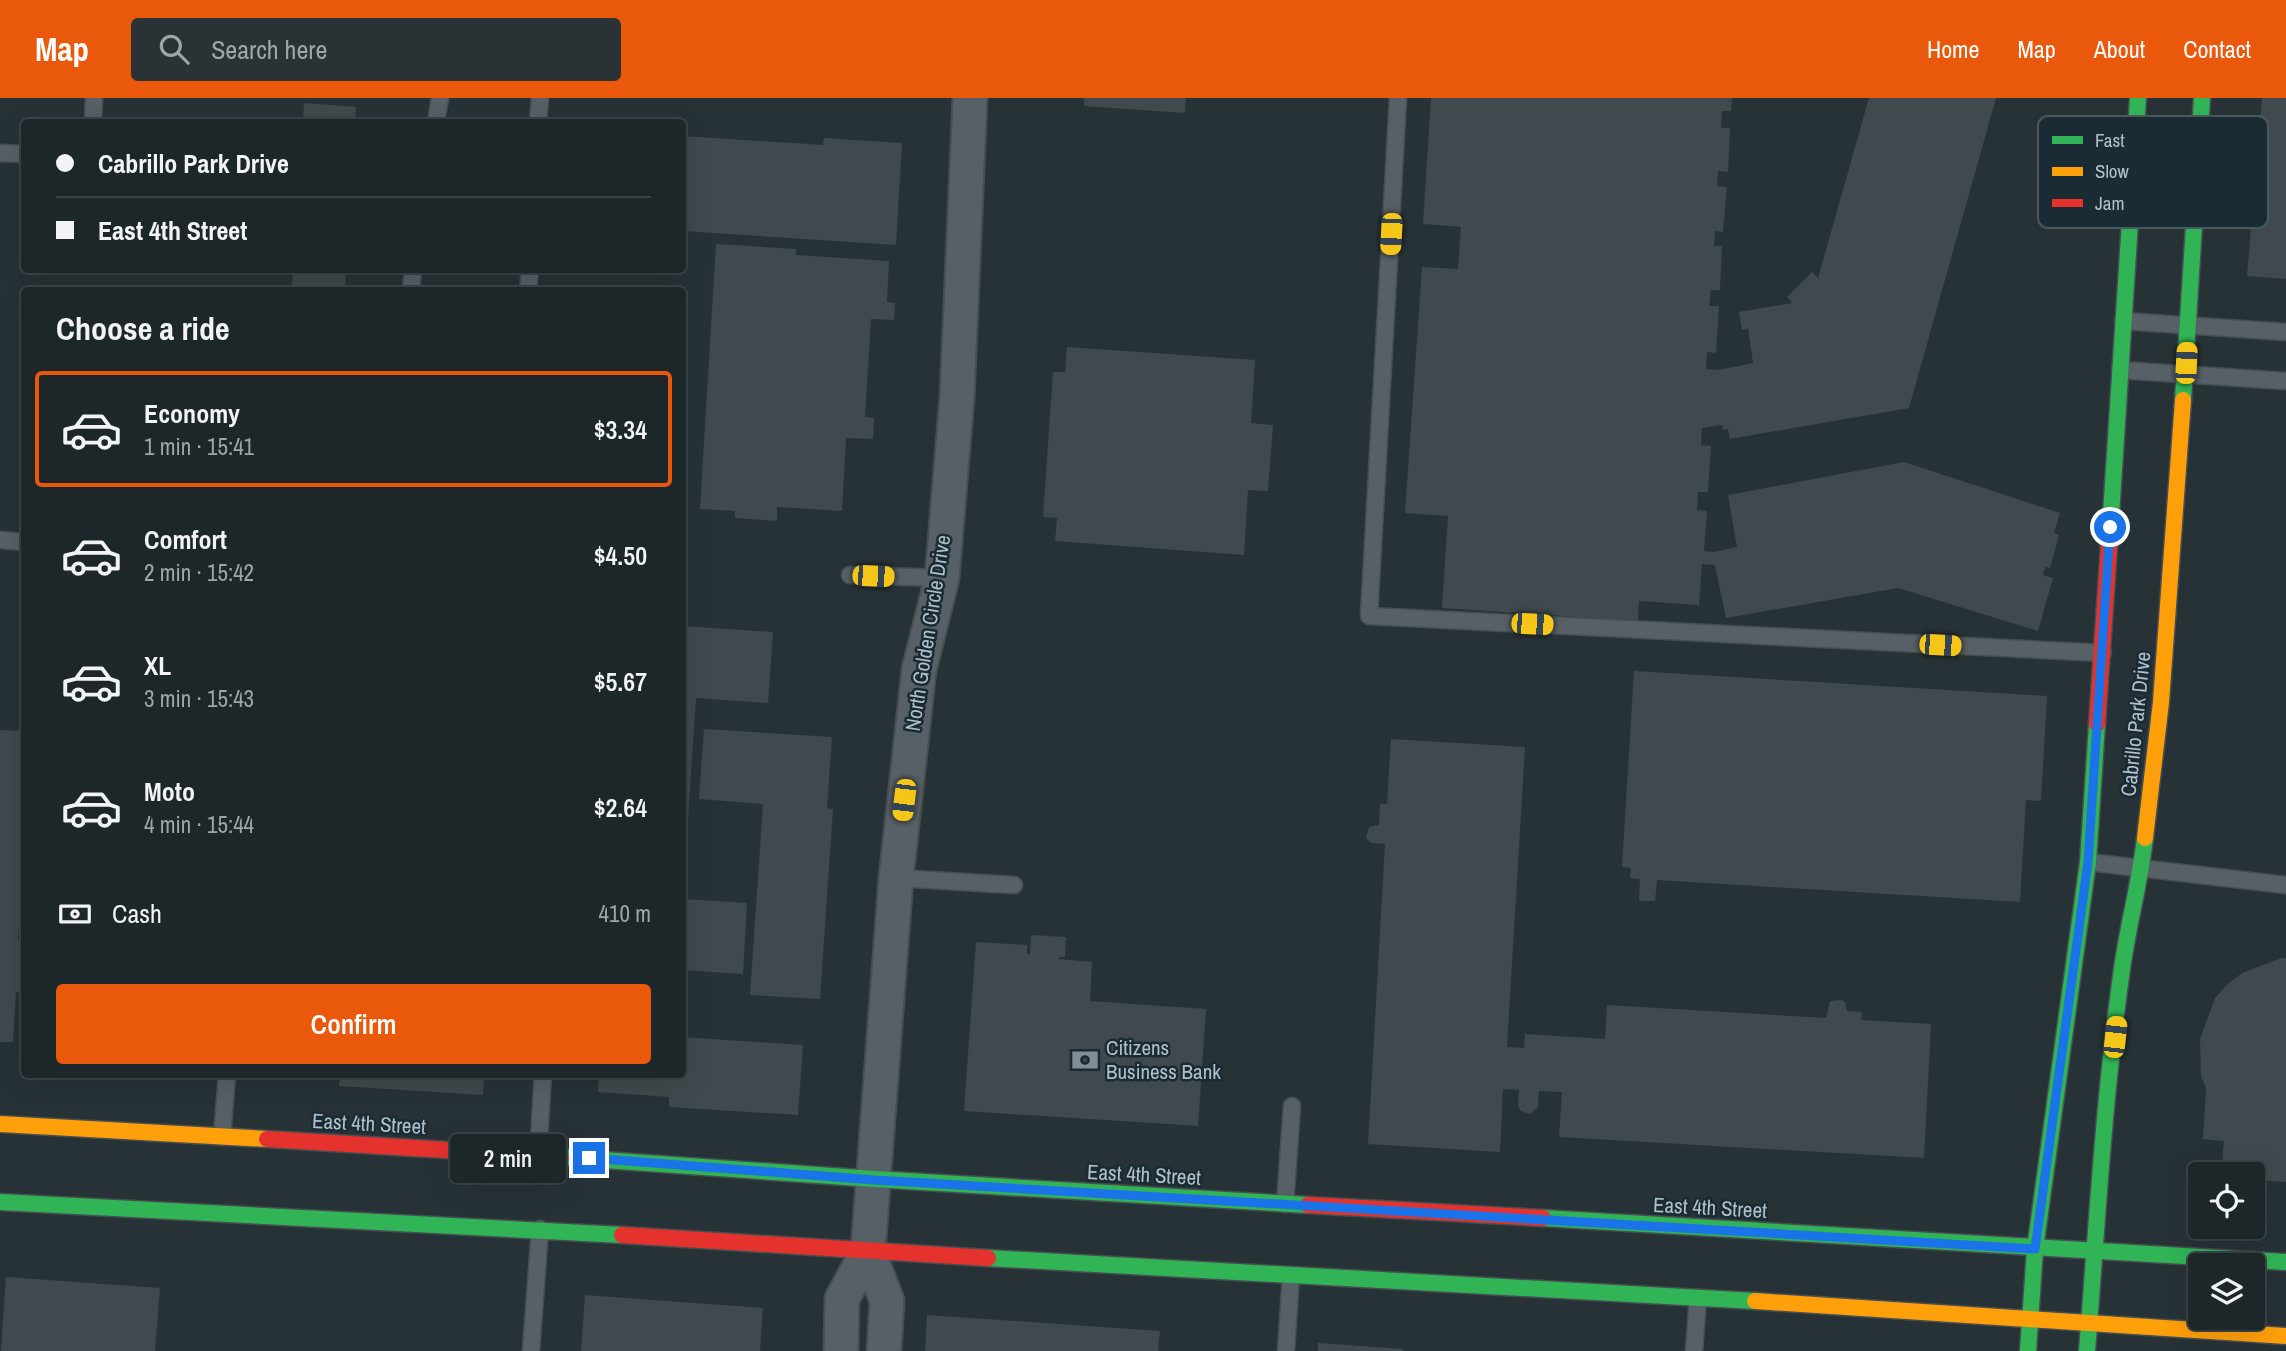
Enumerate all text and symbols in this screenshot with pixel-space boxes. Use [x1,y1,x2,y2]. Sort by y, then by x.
search box [131,18,621,81]
text: Map [35,27,89,71]
icon: search [155,30,193,68]
text: Search here [211,32,327,67]
text: Home [1927,33,1979,65]
text: Map [2017,33,2056,65]
text: About [2094,33,2145,65]
text: Contact [2183,33,2251,65]
legend [2038,116,2268,228]
text: Fast [2095,127,2125,153]
text: Cabrillo Park Drive [98,146,289,181]
text: Slow [2095,158,2130,184]
text: Jam [2095,190,2124,216]
car [1380,212,1403,256]
text: East 4th Street [98,213,247,248]
text: Choose a ride [56,307,230,350]
car [2175,341,2198,385]
text: Economy [144,396,240,431]
icon: car [60,398,123,461]
text: $3.34 [594,412,647,447]
text: 1 min · 15:41 [144,431,254,462]
route start [2094,511,2126,543]
text: Comfort [144,522,227,557]
icon: car [60,524,123,587]
street label: North Golden Circle Drive [898,533,957,733]
text: $4.50 [594,538,647,573]
text: 2 min · 15:42 [144,557,254,588]
car [852,565,895,587]
car [1511,612,1554,636]
car [1919,633,1962,657]
text: XL [144,648,171,683]
icon: car [60,650,123,713]
street label: Cabrillo Park Drive [2113,650,2158,798]
text: $5.67 [594,664,647,699]
text: 3 min · 15:43 [144,683,254,714]
text: Moto [144,774,195,809]
icon: car [60,776,123,839]
car [892,778,917,822]
text: $2.64 [594,790,647,825]
text: 4 min · 15:44 [144,809,254,840]
icon: cash [56,895,94,933]
text: Cash [112,896,162,931]
text: 410 m [599,898,651,929]
button: Confirm [56,984,651,1064]
car [2103,1015,2128,1059]
place label: Citizens Business Bank [1106,1033,1221,1086]
bank icon: Citizens Business Bank [1070,1045,1100,1075]
street label: East 4th Street [311,1106,427,1141]
callout: 2 min [449,1134,564,1182]
route end [573,1142,605,1174]
text: 2 min [484,1143,532,1174]
street label: East 4th Street [1086,1157,1202,1192]
map controls [2188,1162,2265,1330]
button: locate [2188,1162,2265,1239]
street label: East 4th Street [1652,1190,1768,1225]
button: layers [2188,1253,2265,1330]

